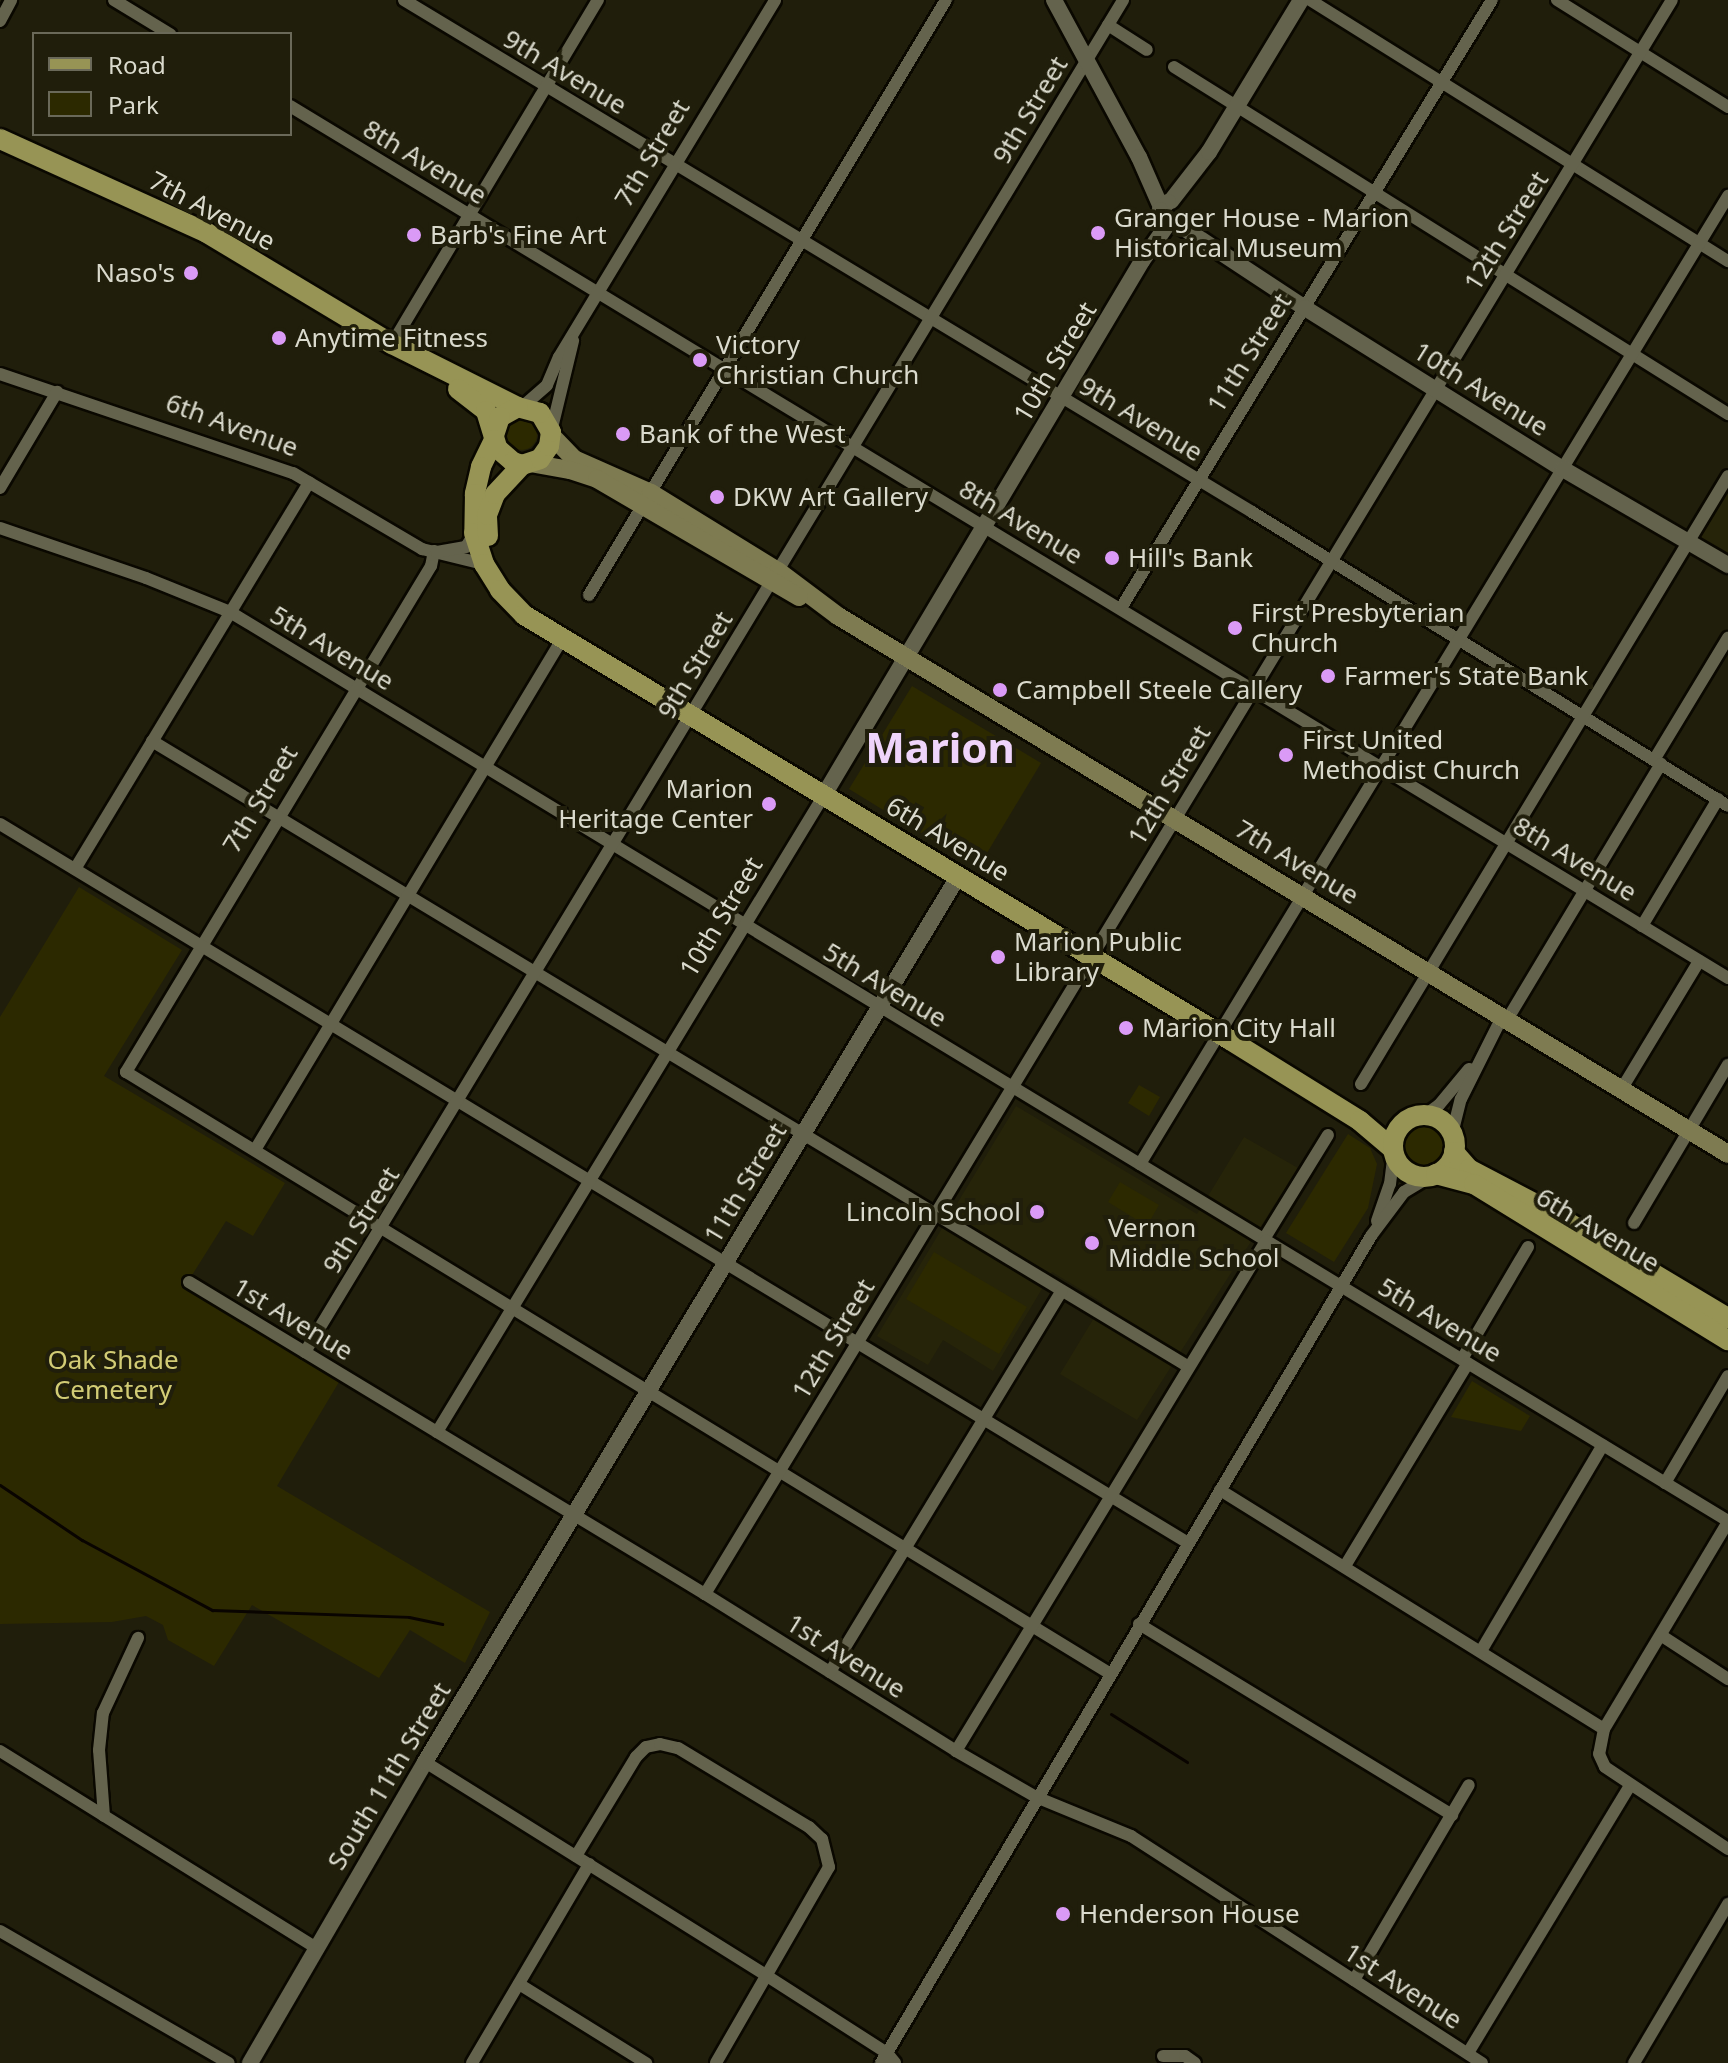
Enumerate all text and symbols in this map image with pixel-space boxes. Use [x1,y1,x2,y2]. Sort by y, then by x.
street label: 9th Avenue [498,23,632,121]
legend [32,32,292,136]
text: Road [108,48,166,81]
street label: 9th Street [986,51,1074,169]
text: Park [108,88,159,121]
street label: 7th Street [608,94,696,212]
street label: 8th Avenue [358,113,492,211]
street label: 7th Avenue [144,165,280,257]
street label: 12th Street [1457,166,1555,296]
place label: Granger House - Marion Historical Museum [1114,202,1409,264]
place label: Barb's Fine Art [430,219,607,251]
marker: Granger House - Marion Historical Museum [1089,224,1107,242]
marker: Barb's Fine Art [405,226,423,244]
place label: Naso's [95,257,175,289]
marker: Naso's [182,264,200,282]
street label: 11th Street [1200,288,1298,418]
street label: 10th Street [1007,296,1103,428]
place label: Anytime Fitness [295,322,488,354]
marker: Anytime Fitness [270,329,288,347]
place label: Victory Christian Church [716,329,919,390]
street label: 10th Avenue [1408,335,1554,443]
marker: Victory Christian Church [691,351,709,369]
street label: 9th Avenue [1074,370,1208,468]
street label: 6th Avenue [162,387,302,463]
place label: Bank of the West [639,418,846,450]
marker: Bank of the West [614,425,632,443]
street label: 8th Avenue [954,473,1088,571]
place label: DKW Art Gallery [733,481,928,513]
marker: DKW Art Gallery [708,488,726,506]
place label: Hill's Bank [1128,542,1253,574]
marker: Hill's Bank [1103,549,1121,567]
place label: First Presbyterian Church [1251,597,1464,658]
street label: 5th Avenue [265,599,399,697]
street label: 9th Street [651,606,739,724]
marker: First Presbyterian Church [1226,619,1244,637]
place label: Farmer's State Bank [1344,660,1588,692]
marker: Farmer's State Bank [1319,667,1337,685]
place label: Campbell Steele Callery [1016,674,1302,706]
marker: Campbell Steele Callery [991,681,1009,699]
street label: 12th Street [1121,719,1217,851]
district label: Marion [865,722,1015,772]
place label: First United Methodist Church [1302,724,1520,786]
street label: 7th Street [216,740,304,858]
marker: First United Methodist Church [1277,746,1295,764]
place label: Marion Heritage Center [558,773,753,834]
street label: 6th Avenue [881,790,1015,888]
marker: Marion Heritage Center [760,795,778,813]
street label: 8th Avenue [1508,810,1642,908]
street label: 7th Avenue [1230,813,1364,911]
street label: 10th Street [673,851,769,983]
place label: Marion Public Library [1014,926,1182,988]
street label: 5th Avenue [818,936,952,1034]
marker: Marion Public Library [989,948,1007,966]
place label: Marion City Hall [1142,1012,1336,1044]
marker: Marion City Hall [1117,1019,1135,1037]
street label: 11th Street [697,1117,793,1249]
street label: 9th Street [316,1161,406,1279]
street label: 6th Avenue [1531,1181,1665,1279]
place label: Lincoln School [846,1196,1021,1228]
marker: Lincoln School [1028,1203,1046,1221]
place label: Vernon Middle School [1108,1212,1279,1274]
marker: Vernon Middle School [1083,1234,1101,1252]
street label: 1st Avenue [227,1271,359,1367]
street label: 5th Avenue [1373,1271,1507,1369]
street label: 12th Street [785,1273,881,1405]
park label: Oak Shade Cemetery [47,1344,179,1406]
street label: 1st Avenue [781,1607,911,1705]
street label: South 11th Street [321,1677,457,1875]
place label: Henderson House [1079,1898,1300,1930]
marker: Henderson House [1054,1905,1072,1923]
street label: 1st Avenue [1338,1936,1468,2036]

